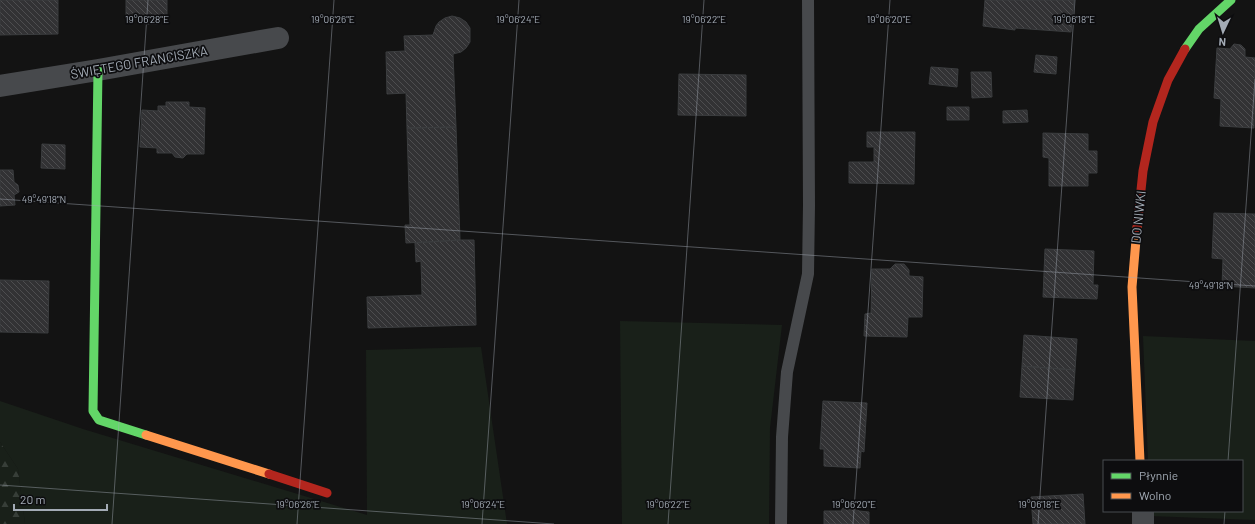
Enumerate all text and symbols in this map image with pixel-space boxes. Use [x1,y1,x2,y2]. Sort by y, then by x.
north arrow [1203,12,1243,52]
text: 19°06'28"E [125,13,169,25]
text: 19°06'26"E [311,13,355,25]
text: 19°06'24"E [496,13,540,25]
text: 19°06'22"E [682,13,726,25]
text: 19°06'20"E [867,13,911,25]
text: 19°06'18"E [1053,13,1095,25]
text: N [1218,36,1226,49]
street label: ŚWIĘTEGO FRANCISZKA [69,42,209,82]
street label: DO NIWKI [1127,190,1149,244]
text: 49°49'18"N [22,193,66,205]
text: 49°49'18"N [1189,279,1233,291]
legend [1103,460,1243,512]
text: Płynnie [1139,468,1178,482]
scale bar [14,486,107,512]
text: Wolno [1139,488,1171,502]
text: 20 m [20,492,46,506]
text: 19°06'26"E [276,498,320,510]
text: 19°06'24"E [461,498,505,510]
text: 19°06'22"E [646,498,690,510]
text: 19°06'20"E [832,498,876,510]
text: 19°06'18"E [1018,498,1060,510]

